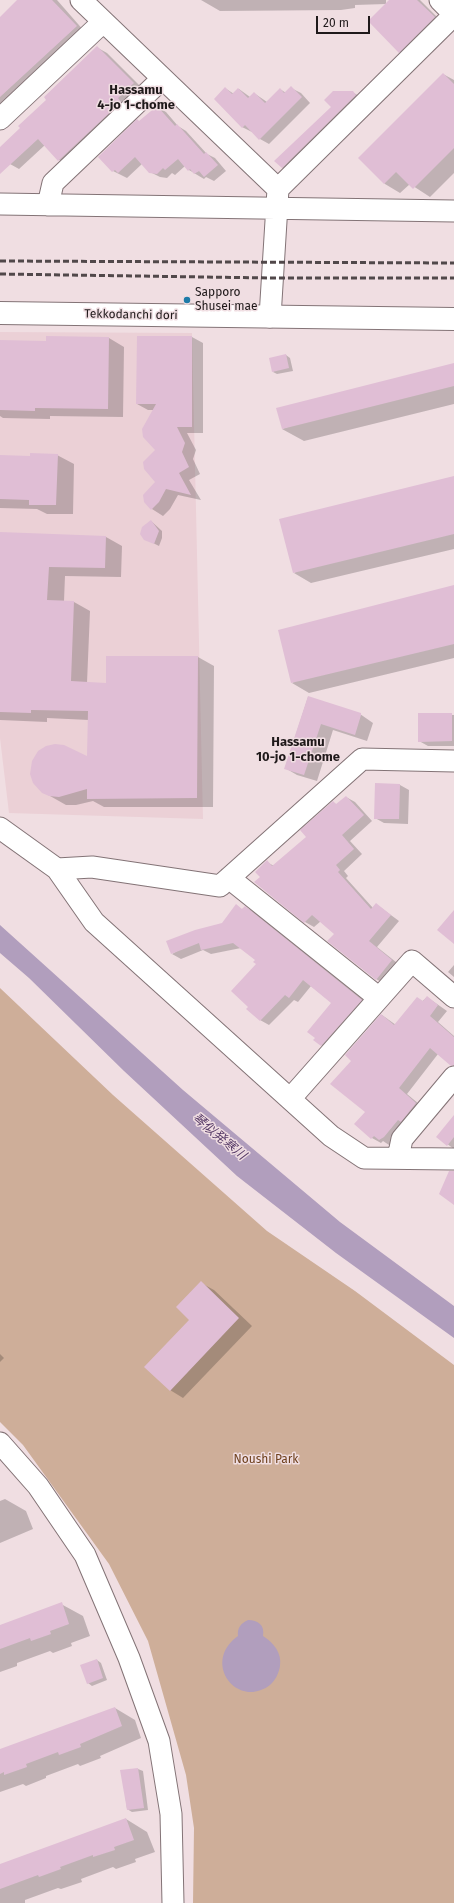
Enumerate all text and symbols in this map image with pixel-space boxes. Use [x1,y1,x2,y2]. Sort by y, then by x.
scale bar [318,8,372,34]
text: 20 m [323,16,349,30]
district label: Hassamu 4-jo 1-chome [97,82,175,113]
place label: Sapporo Shusei mae [195,286,258,314]
marker: Sapporo Shusei mae [182,295,192,305]
street label: Tekkodanchi dori [84,307,178,323]
district label: Hassamu 10-jo 1-chome [256,734,340,765]
water label: 琴似発寒川 [189,1110,249,1164]
park label: Noushi Park [233,1453,299,1467]

